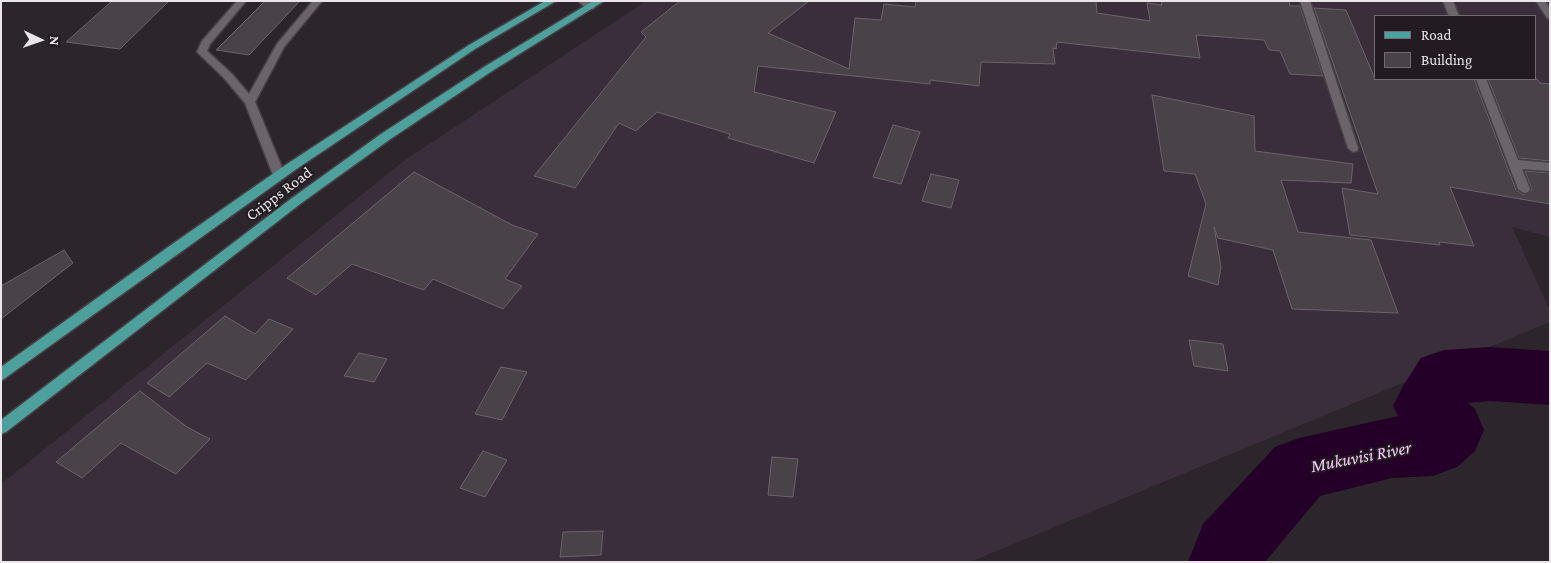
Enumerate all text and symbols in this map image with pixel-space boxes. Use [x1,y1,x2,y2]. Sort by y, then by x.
north arrow [15,15,65,65]
legend [1374,15,1536,80]
text: Road [1421,27,1451,43]
text: N [47,36,63,46]
text: Building [1421,52,1472,68]
street label: Cripps Road [242,163,316,225]
water label: Mukuvisi River [1309,437,1413,477]

